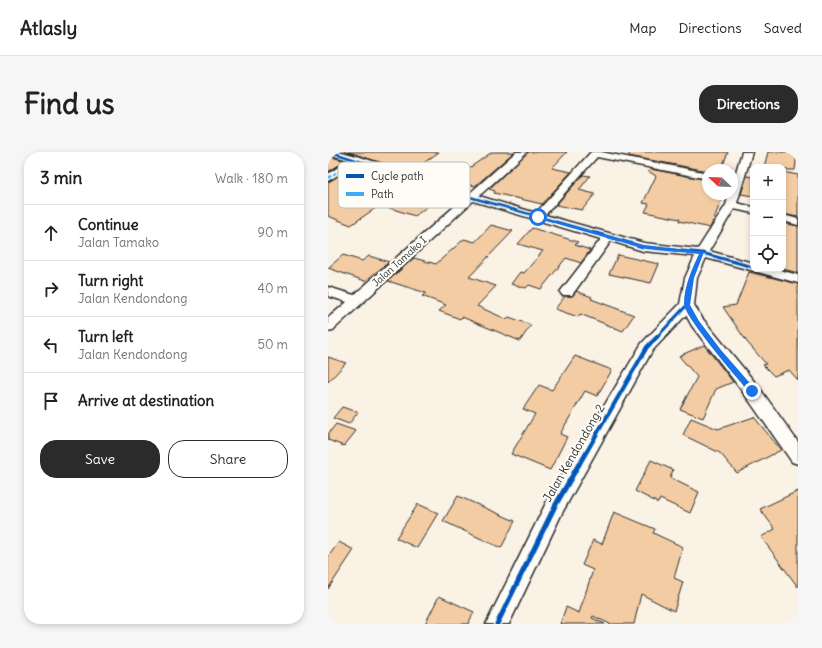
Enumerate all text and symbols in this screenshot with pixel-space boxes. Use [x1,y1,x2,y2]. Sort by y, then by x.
text: Atlasly [20,16,77,40]
text: Map [629,19,656,37]
text: Directions [678,19,742,37]
text: Saved [764,19,802,37]
button: Directions [699,85,798,123]
text: Find us [24,86,115,122]
legend [338,162,470,208]
north arrow [702,164,738,200]
map controls [750,164,786,272]
button: + [750,164,786,200]
text: 3 min [40,167,82,189]
text: Cycle path [371,169,424,183]
text: Walk · 180 m [215,170,288,187]
text: Path [371,187,394,201]
button: − [750,200,786,236]
route start [529,208,547,226]
text: Continue [78,215,139,234]
icon: ahead [40,222,62,244]
text: 90 m [257,224,288,241]
street label: Jalan Tamako I [369,233,429,289]
text: Jalan Tamako [78,234,159,251]
button: locate [750,236,786,272]
text: Turn right [78,271,143,290]
icon: right [40,278,62,300]
text: 40 m [257,280,288,297]
text: Jalan Kendondong [78,290,187,307]
text: Turn left [78,327,133,346]
icon: left [40,334,62,356]
text: 50 m [257,336,288,353]
text: Jalan Kendondong [78,346,187,363]
route end [743,382,761,400]
icon: arrive [40,390,62,412]
text: Arrive at destination [78,391,214,410]
street label: Jalan Kendondong 2 [539,401,608,504]
button: Save [40,440,160,478]
button: Share [168,440,288,478]

